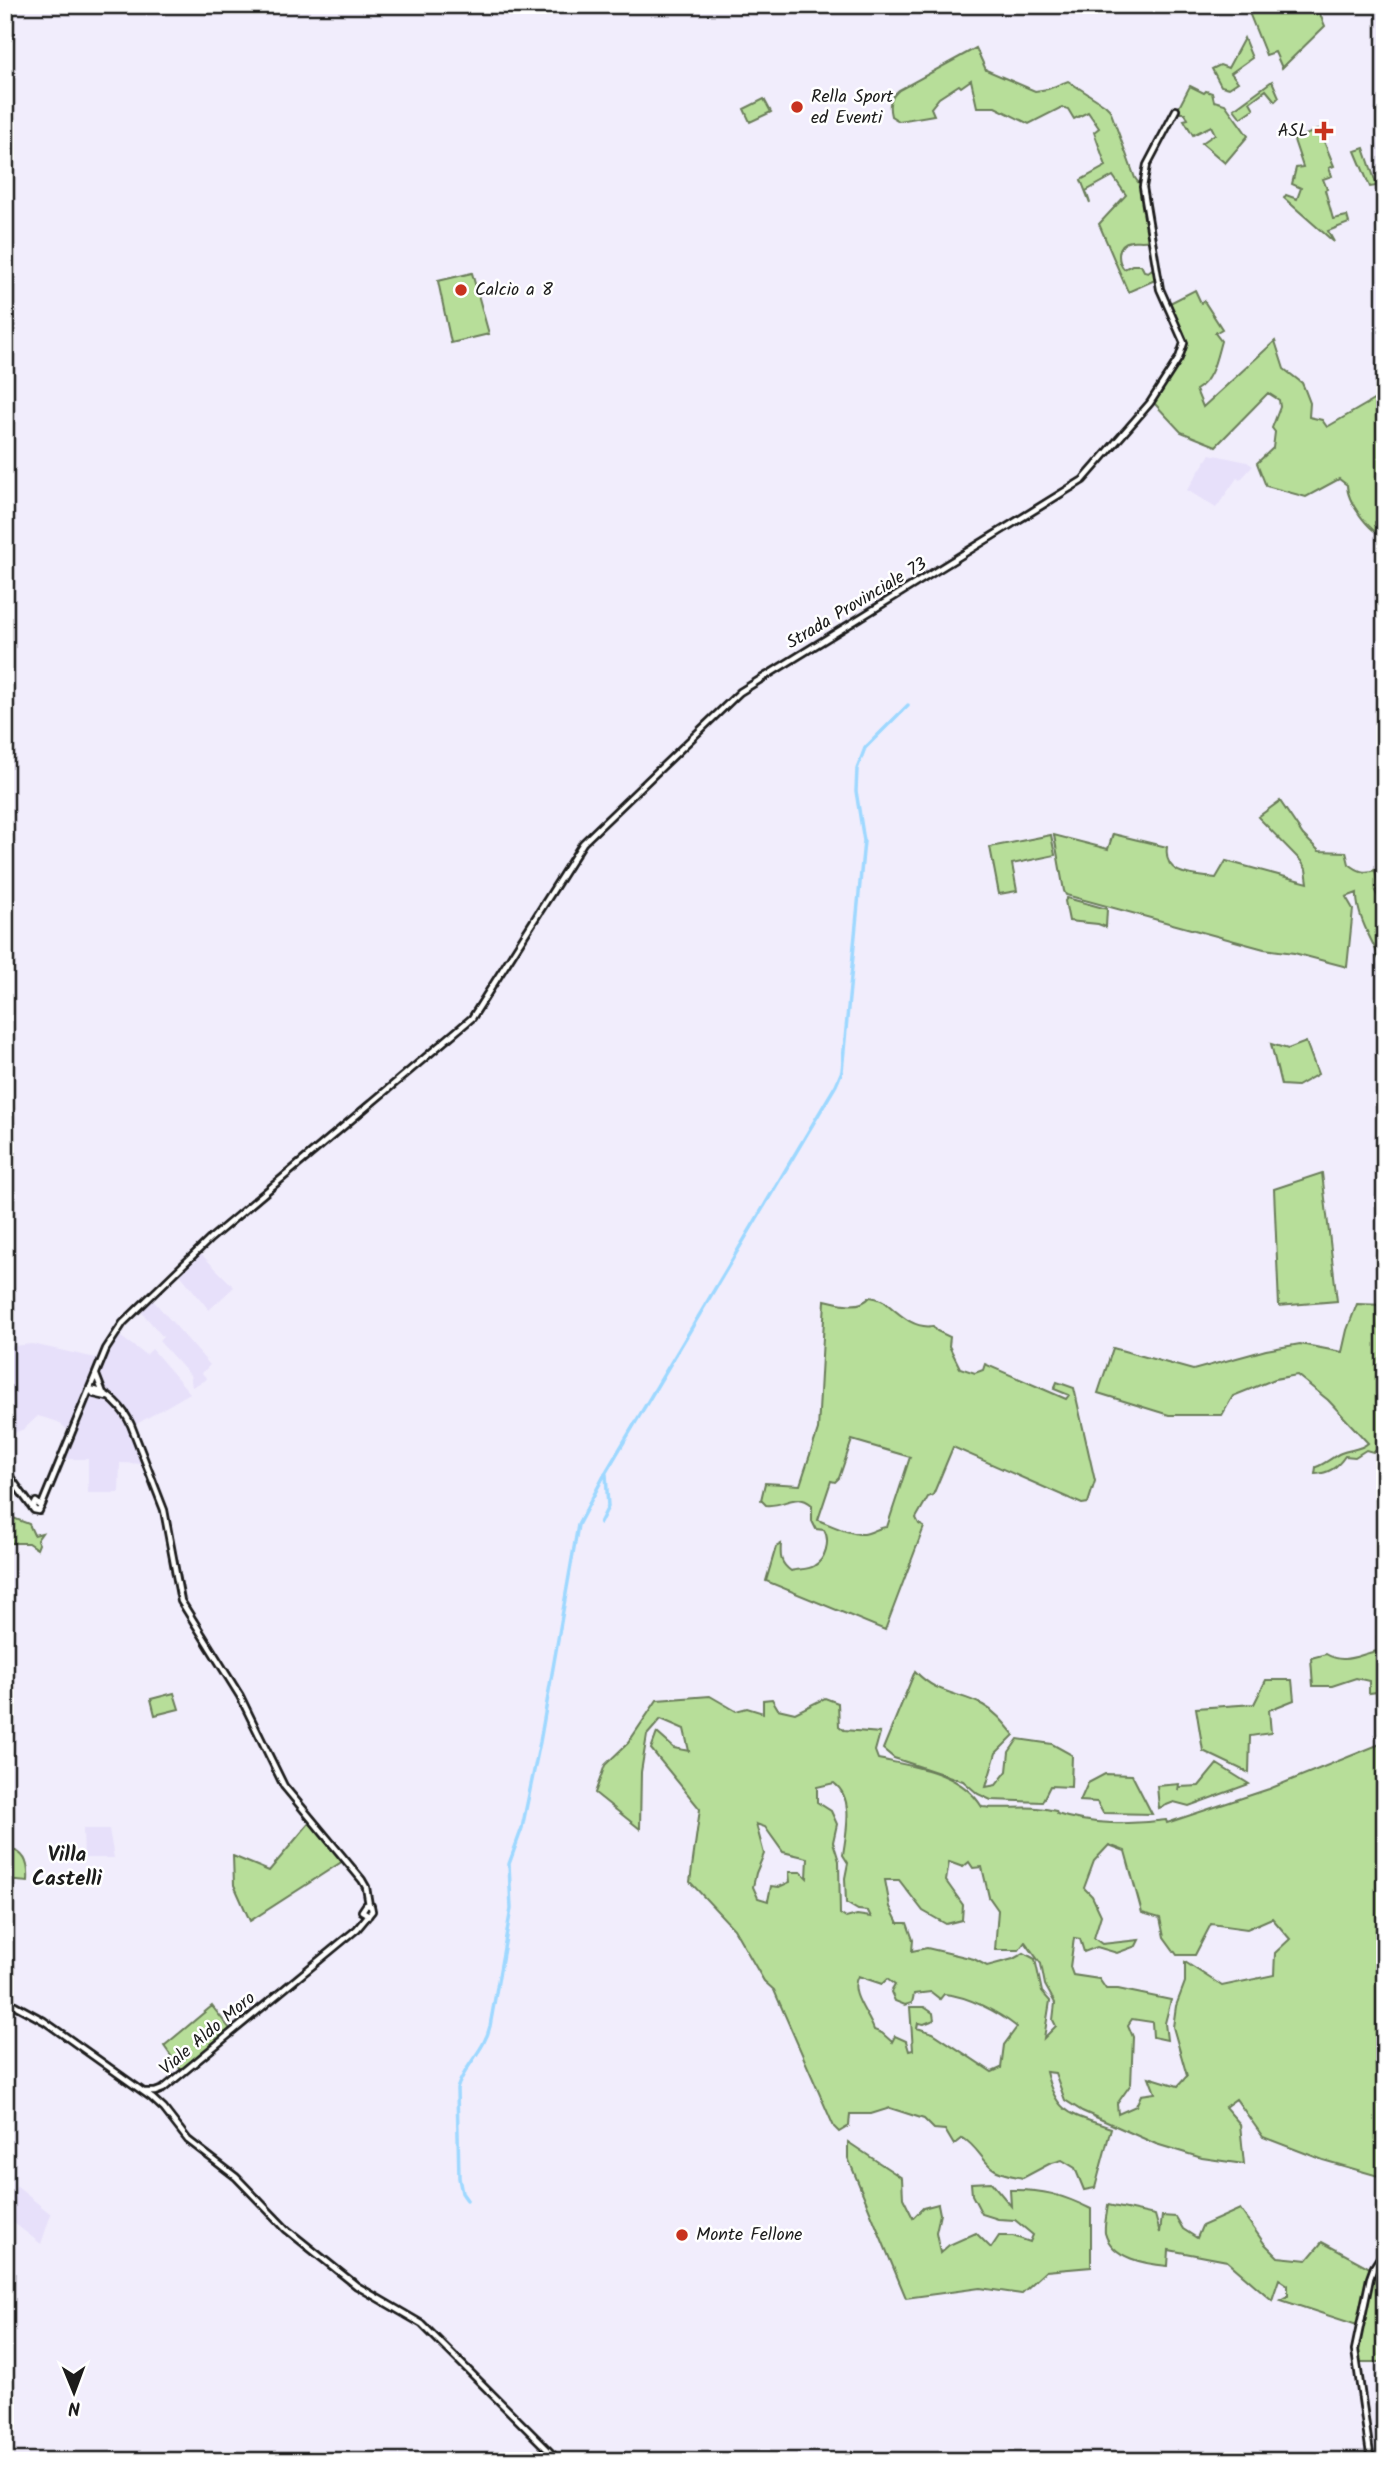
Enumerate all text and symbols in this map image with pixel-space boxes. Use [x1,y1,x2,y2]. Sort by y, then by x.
place label: Rella Sport ed Eventi [811,83,894,133]
marker: Rella Sport ed Eventi [789,99,805,115]
place label: ASL [1278,117,1308,146]
marker: ASL [1314,121,1334,141]
place label: Calcio a 8 [475,276,553,305]
marker: Calcio a 8 [453,282,469,298]
street label: Strada Provinciale 73 [781,550,933,658]
district label: Villa Castelli [32,1839,102,1896]
street label: Viale Aldo Moro [153,1985,263,2083]
place label: Monte Fellone [696,2221,802,2250]
marker: Monte Fellone [674,2227,690,2243]
north arrow [38,2358,108,2428]
text: N [68,2392,81,2422]

